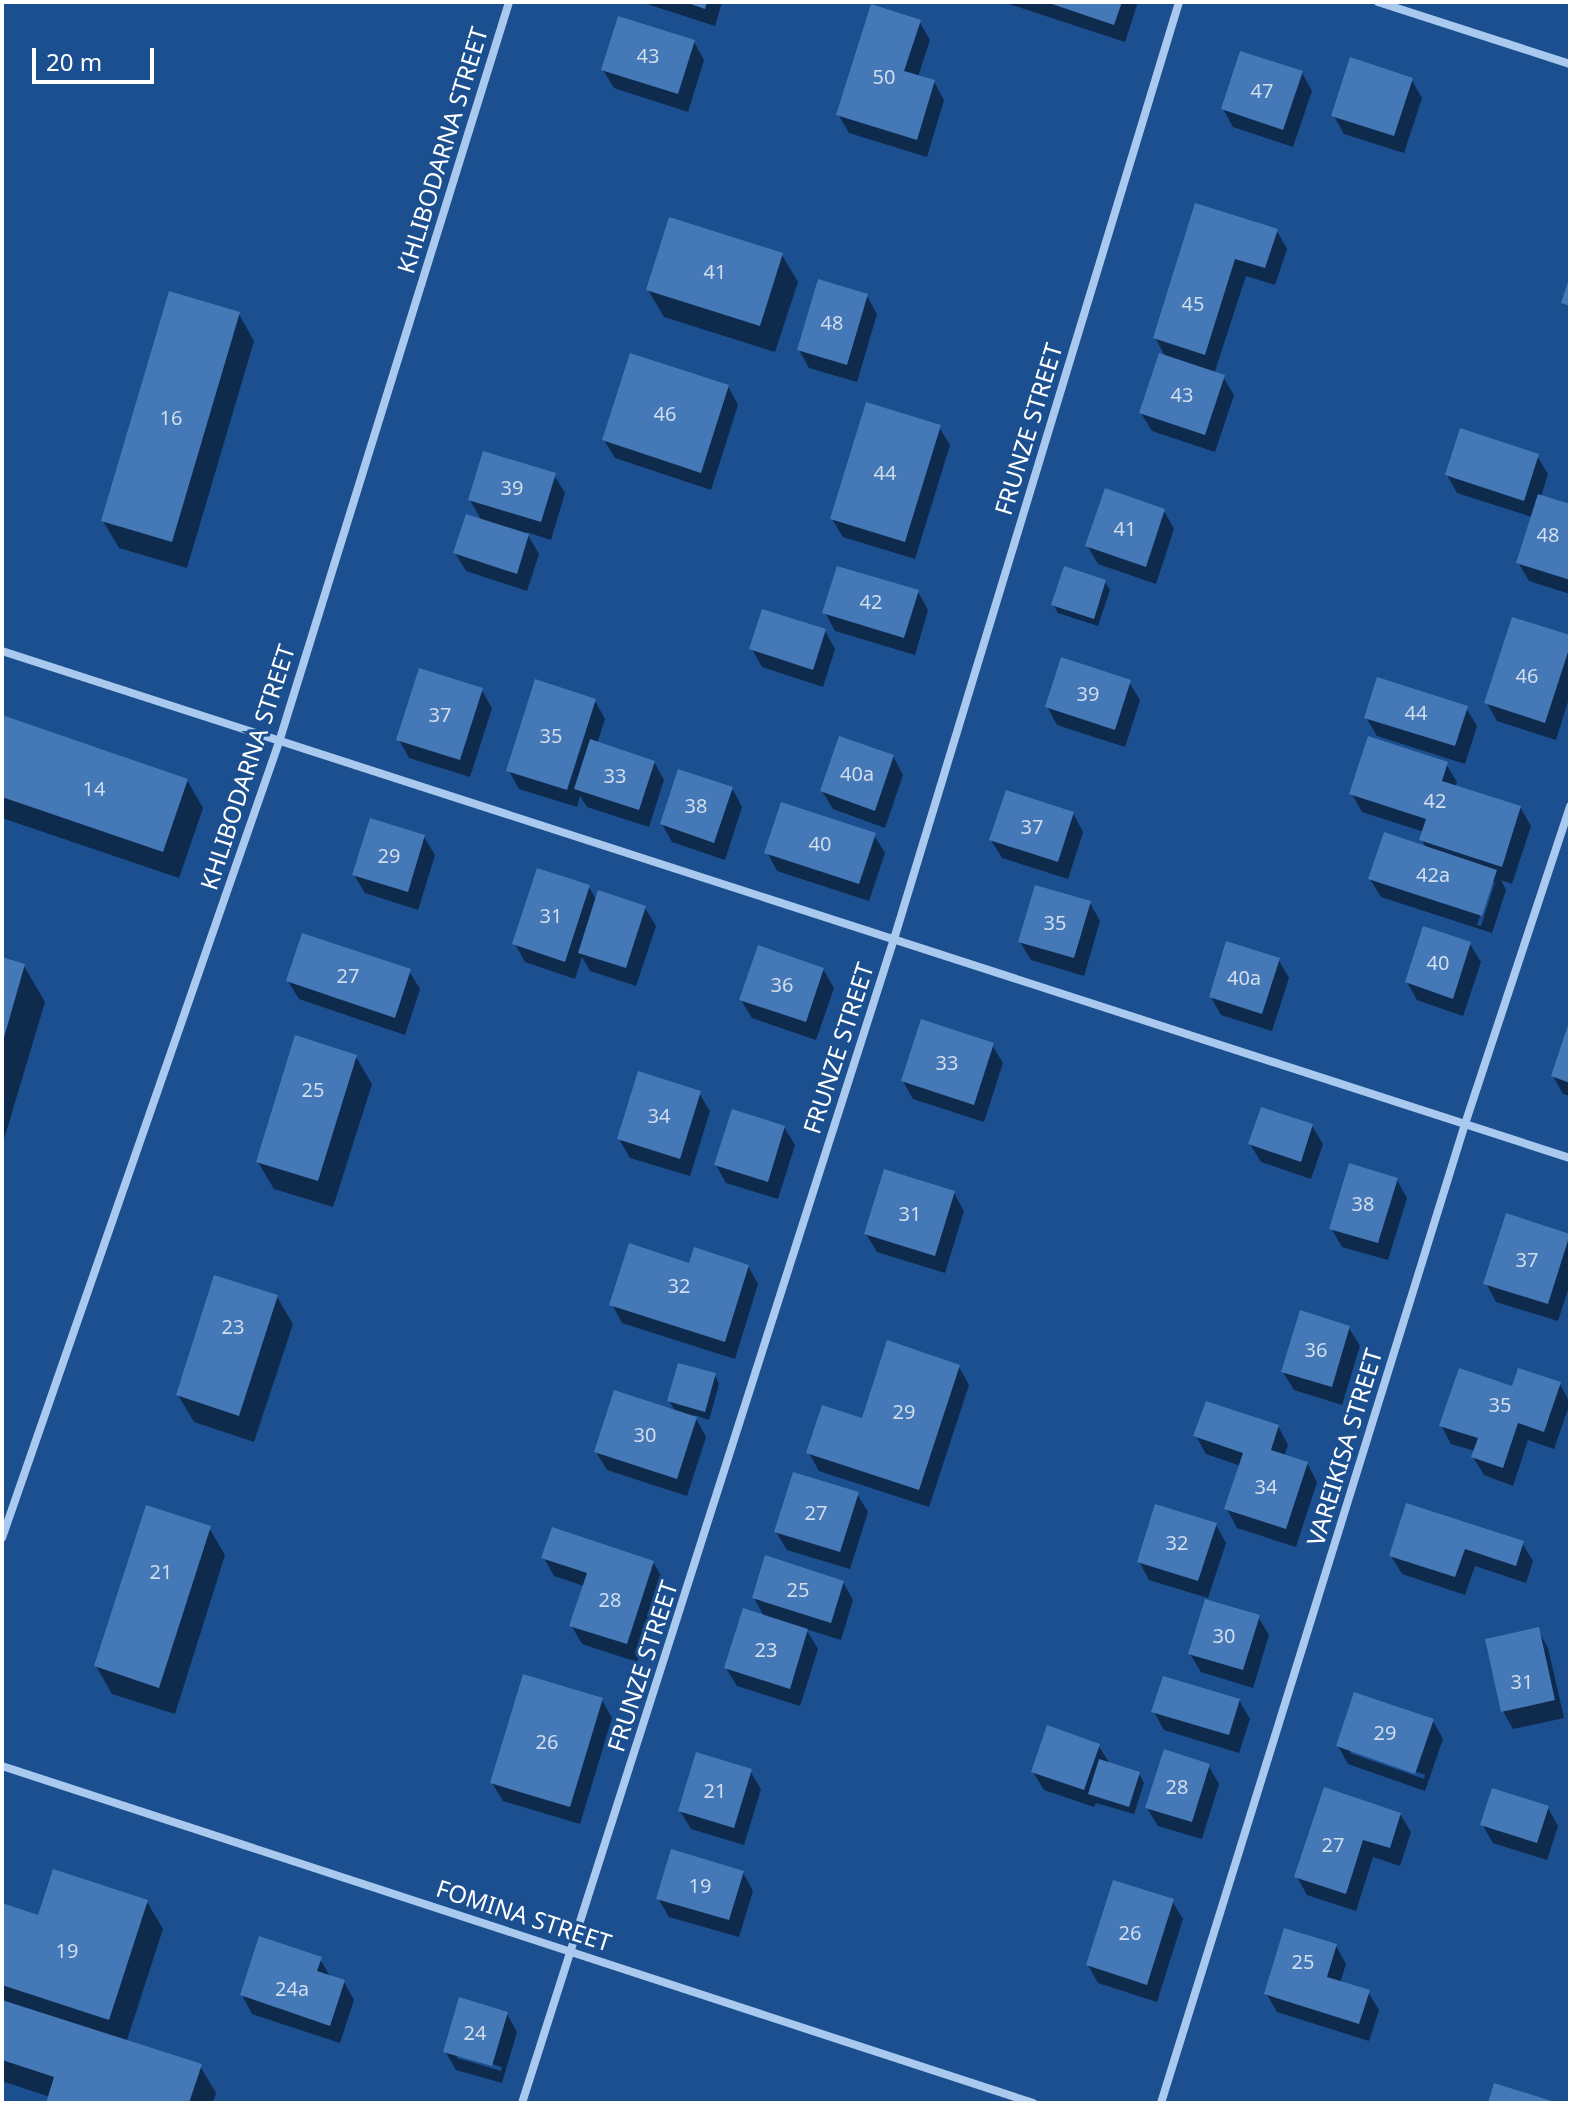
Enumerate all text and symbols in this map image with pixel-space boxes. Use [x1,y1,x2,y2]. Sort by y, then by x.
street label: KHLIBODARNA STREET [391,23,493,277]
scale bar [36,32,158,82]
house number: 43 [637,43,659,67]
text: 20 m [46,45,102,78]
house number: 50 [873,64,895,88]
house number: 47 [1251,78,1273,102]
house number: 41 [704,259,726,283]
house number: 45 [1182,291,1204,315]
house number: 48 [821,310,843,334]
street label: FRUNZE STREET [988,340,1068,518]
house number: 43 [1171,382,1193,406]
house number: 46 [654,401,676,425]
house number: 16 [160,405,182,429]
house number: 44 [874,460,896,484]
house number: 39 [501,475,523,499]
house number: 41 [1114,516,1136,540]
house number: 48 [1537,522,1559,546]
house number: 42 [860,589,882,613]
street label: KHLIBODARNA STREET [194,641,300,893]
house number: 46 [1516,663,1538,687]
house number: 39 [1077,681,1099,705]
house number: 44 [1405,700,1427,724]
house number: 37 [429,702,451,726]
house number: 35 [540,723,562,747]
house number: 40а [840,761,874,785]
house number: 33 [604,763,626,787]
house number: 14 [83,776,105,800]
house number: 42 [1424,788,1446,812]
house number: 38 [685,793,707,817]
house number: 37 [1021,814,1043,838]
house number: 40 [809,831,831,855]
house number: 29 [378,843,400,867]
house number: 42а [1416,862,1450,886]
house number: 31 [540,903,562,927]
house number: 35 [1044,910,1066,934]
house number: 40 [1427,950,1449,974]
street label: FRUNZE STREET [797,959,879,1137]
house number: 27 [337,963,359,987]
house number: 40а [1227,965,1261,989]
house number: 36 [771,972,793,996]
house number: 33 [936,1050,958,1074]
house number: 25 [302,1077,324,1101]
house number: 34 [648,1103,670,1127]
house number: 38 [1352,1191,1374,1215]
house number: 31 [899,1201,921,1225]
house number: 37 [1516,1247,1538,1271]
house number: 32 [668,1273,690,1297]
house number: 23 [222,1314,244,1338]
house number: 36 [1305,1337,1327,1361]
street label: VAREIKISA STREET [1300,1345,1388,1549]
house number: 35 [1489,1392,1511,1416]
house number: 29 [893,1399,915,1423]
house number: 30 [634,1422,656,1446]
house number: 34 [1255,1474,1277,1498]
house number: 27 [805,1500,827,1524]
house number: 32 [1166,1530,1188,1554]
house number: 21 [150,1559,172,1583]
street label: FRUNZE STREET [601,1577,683,1755]
house number: 25 [787,1577,809,1601]
house number: 28 [599,1587,621,1611]
house number: 30 [1213,1623,1235,1647]
house number: 23 [755,1637,777,1661]
house number: 31 [1511,1669,1533,1693]
house number: 29 [1374,1720,1396,1744]
house number: 26 [536,1729,558,1753]
house number: 28 [1166,1774,1188,1798]
house number: 21 [704,1778,726,1802]
house number: 27 [1322,1832,1344,1856]
street label: FOMINA STREET [433,1873,615,1957]
house number: 19 [689,1873,711,1897]
house number: 26 [1119,1920,1141,1944]
house number: 19 [56,1938,78,1962]
house number: 25 [1292,1949,1314,1973]
house number: 24а [275,1976,309,2000]
house number: 24 [464,2020,486,2044]

